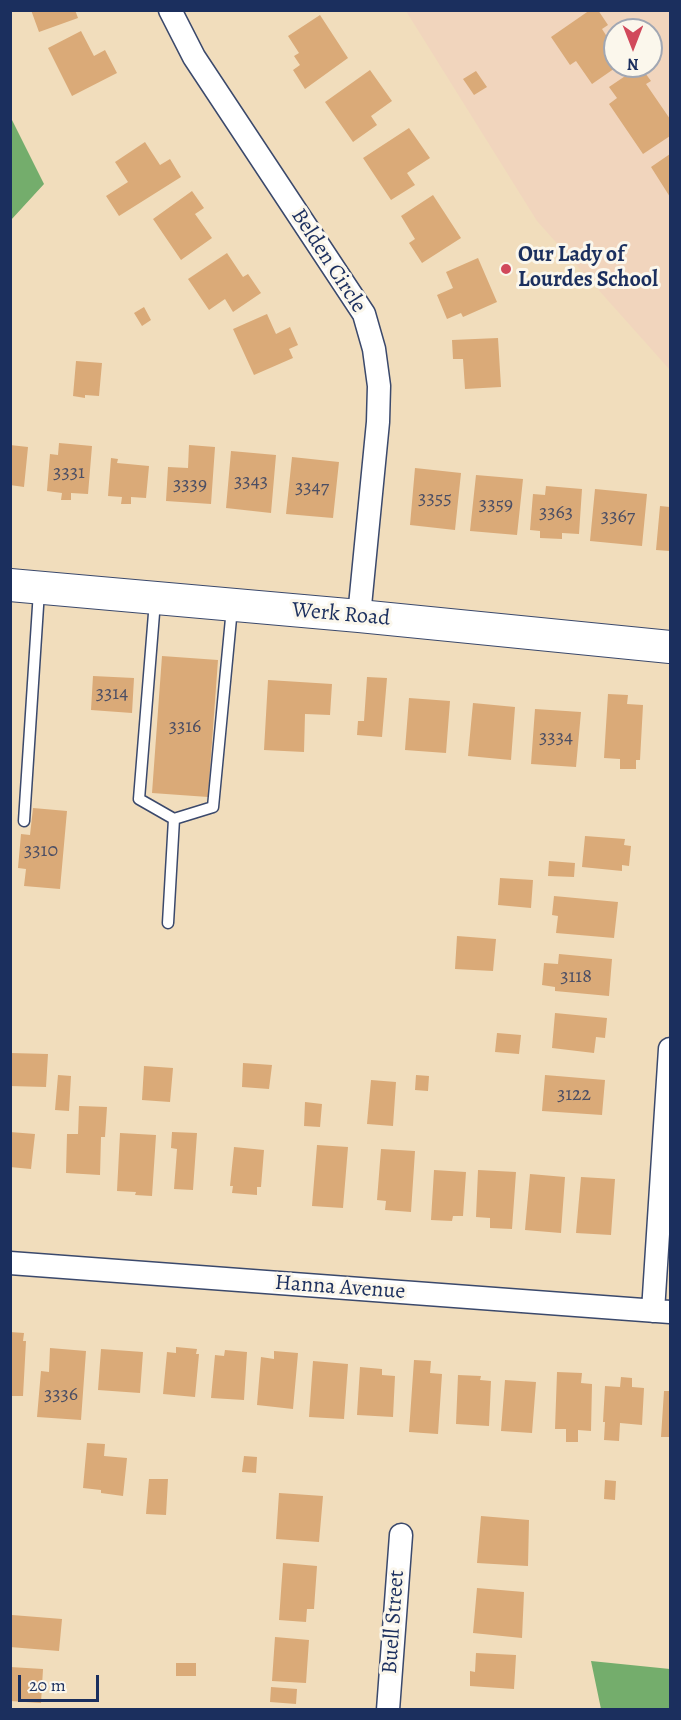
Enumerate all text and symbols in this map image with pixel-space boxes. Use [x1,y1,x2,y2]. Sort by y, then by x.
north arrow [603,18,663,78]
text: N [627,53,639,75]
street label: Belden Circle [285,204,371,318]
place label: Our Lady of Lourdes School [518,243,658,294]
marker: Our Lady of Lourdes School [499,262,513,276]
house number: 3331 [53,461,85,485]
house number: 3343 [234,470,268,494]
house number: 3339 [173,473,207,497]
house number: 3347 [295,476,329,500]
house number: 3355 [418,487,452,511]
house number: 3359 [479,493,513,517]
house number: 3363 [539,501,573,525]
house number: 3367 [601,505,635,529]
street label: Werk Road [291,598,391,632]
house number: 3314 [96,682,128,706]
house number: 3316 [169,715,201,739]
house number: 3334 [539,726,573,750]
house number: 3310 [24,839,58,863]
house number: 3118 [560,965,592,989]
house number: 3122 [557,1083,591,1107]
street label: Hanna Avenue [274,1270,406,1306]
house number: 3336 [44,1383,78,1407]
street label: Buell Street [377,1569,411,1675]
scale bar [21,1663,102,1701]
text: 20 m [29,1673,66,1697]

